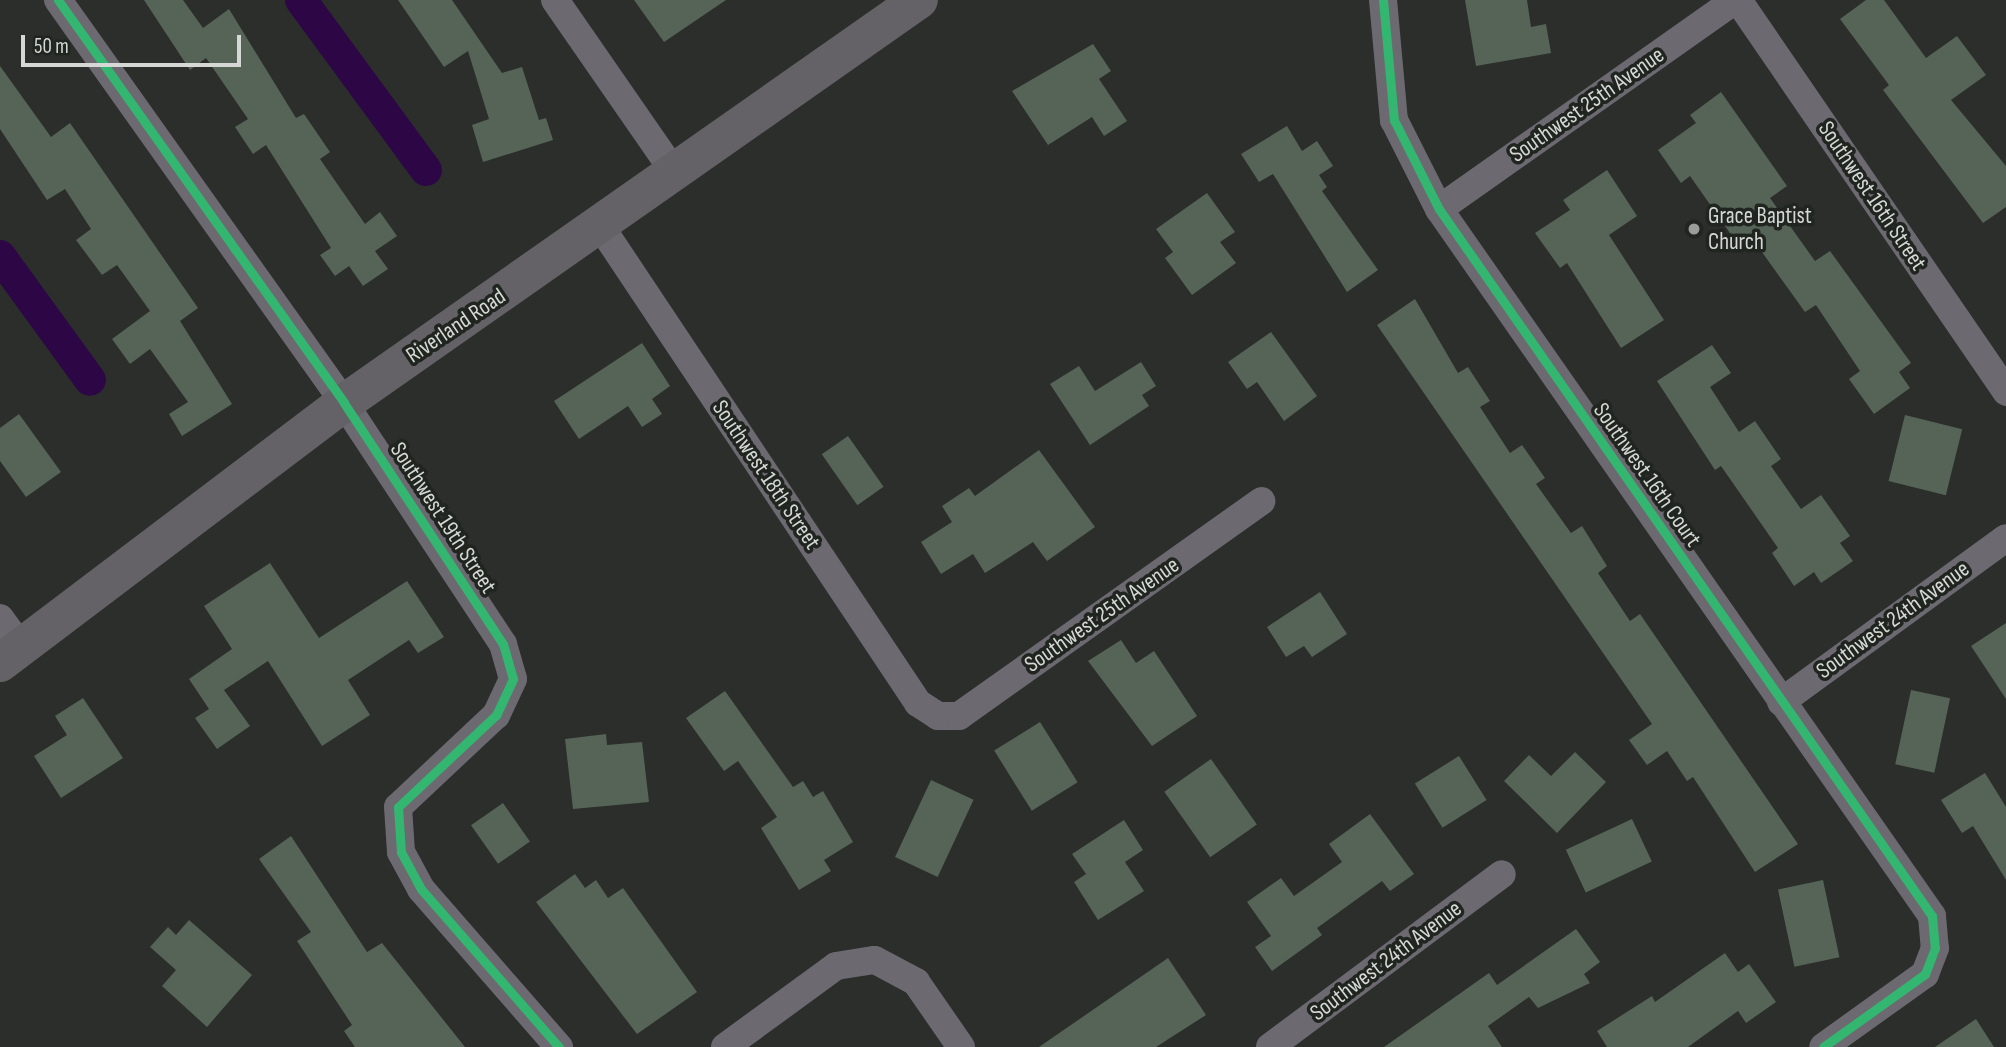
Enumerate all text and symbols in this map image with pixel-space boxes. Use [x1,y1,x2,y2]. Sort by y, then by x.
scale bar [24,21,245,65]
text: 50 m [34,34,69,59]
street label: Southwest 25th Avenue [1504,41,1670,169]
street label: Southwest 16th Street [1812,116,1932,276]
place label: Grace Baptist Church [1708,202,1812,256]
marker: Grace Baptist Church [1686,221,1702,237]
street label: Riverland Road [401,283,511,369]
street label: Southwest 18th Street [706,395,826,555]
street label: Southwest 16th Court [1587,398,1707,552]
street label: Southwest 19th Street [384,437,502,599]
street label: Southwest 25th Avenue [1019,551,1185,679]
street label: Southwest 24th Avenue [1811,555,1975,685]
street label: Southwest 24th Avenue [1305,895,1467,1027]

